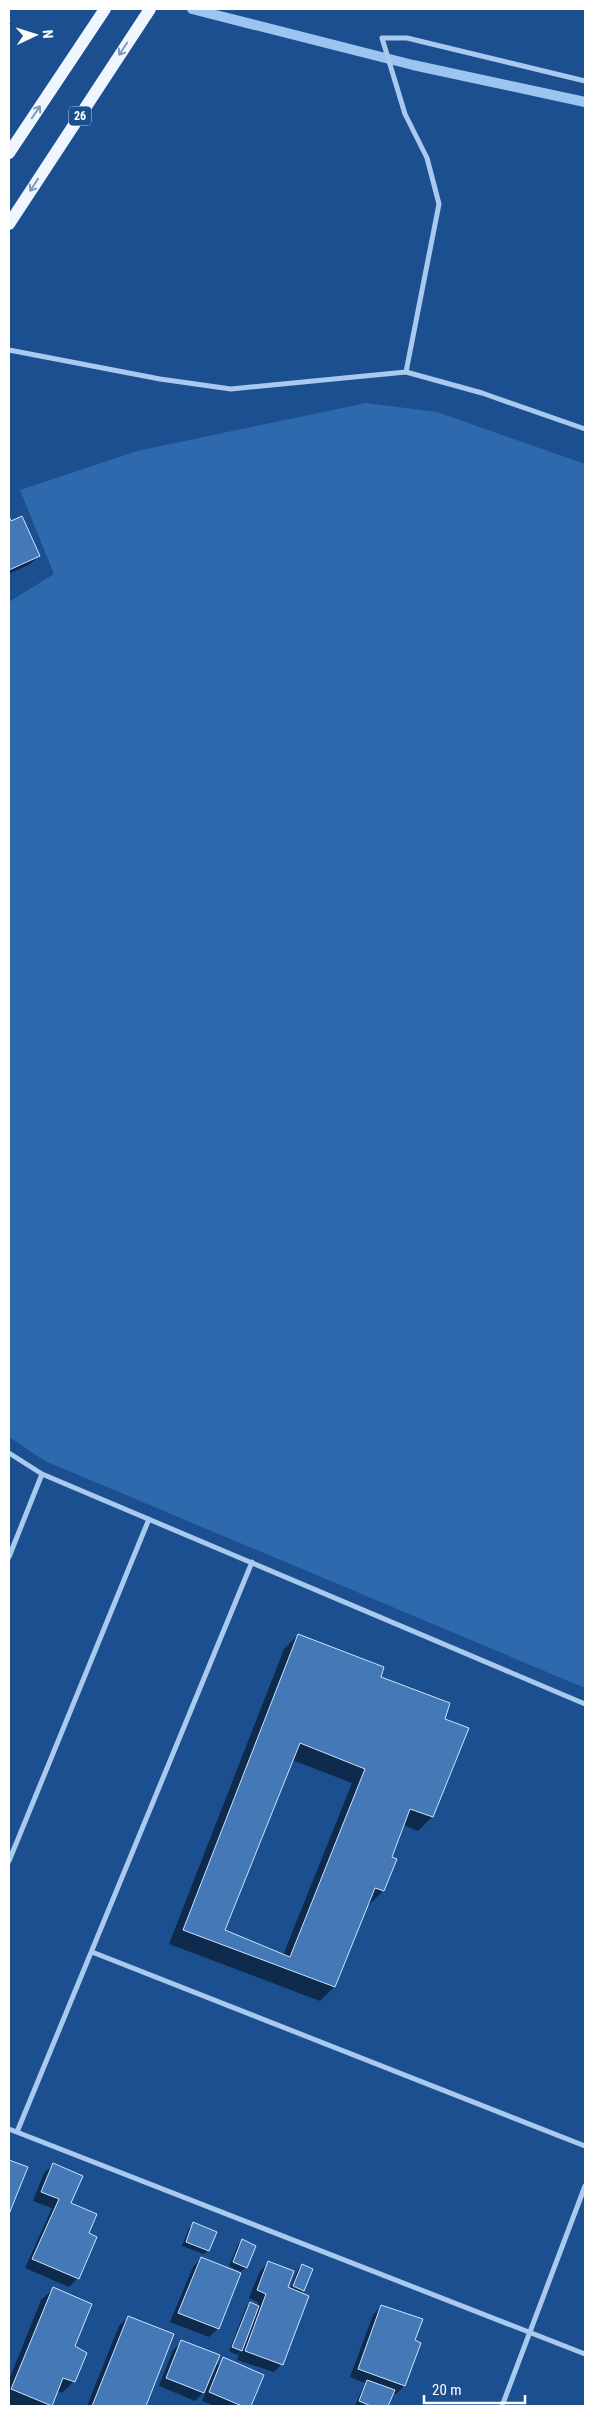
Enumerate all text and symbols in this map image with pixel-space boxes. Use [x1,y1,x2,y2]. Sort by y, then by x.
north arrow [10,10,60,60]
text: N [40,29,56,39]
one-way arrow [118,42,128,56]
one-way arrow [31,106,41,120]
road number: 26 [69,106,91,125]
one-way arrow [29,178,39,192]
scale bar [424,2372,525,2404]
text: 20 m [432,2381,462,2399]

